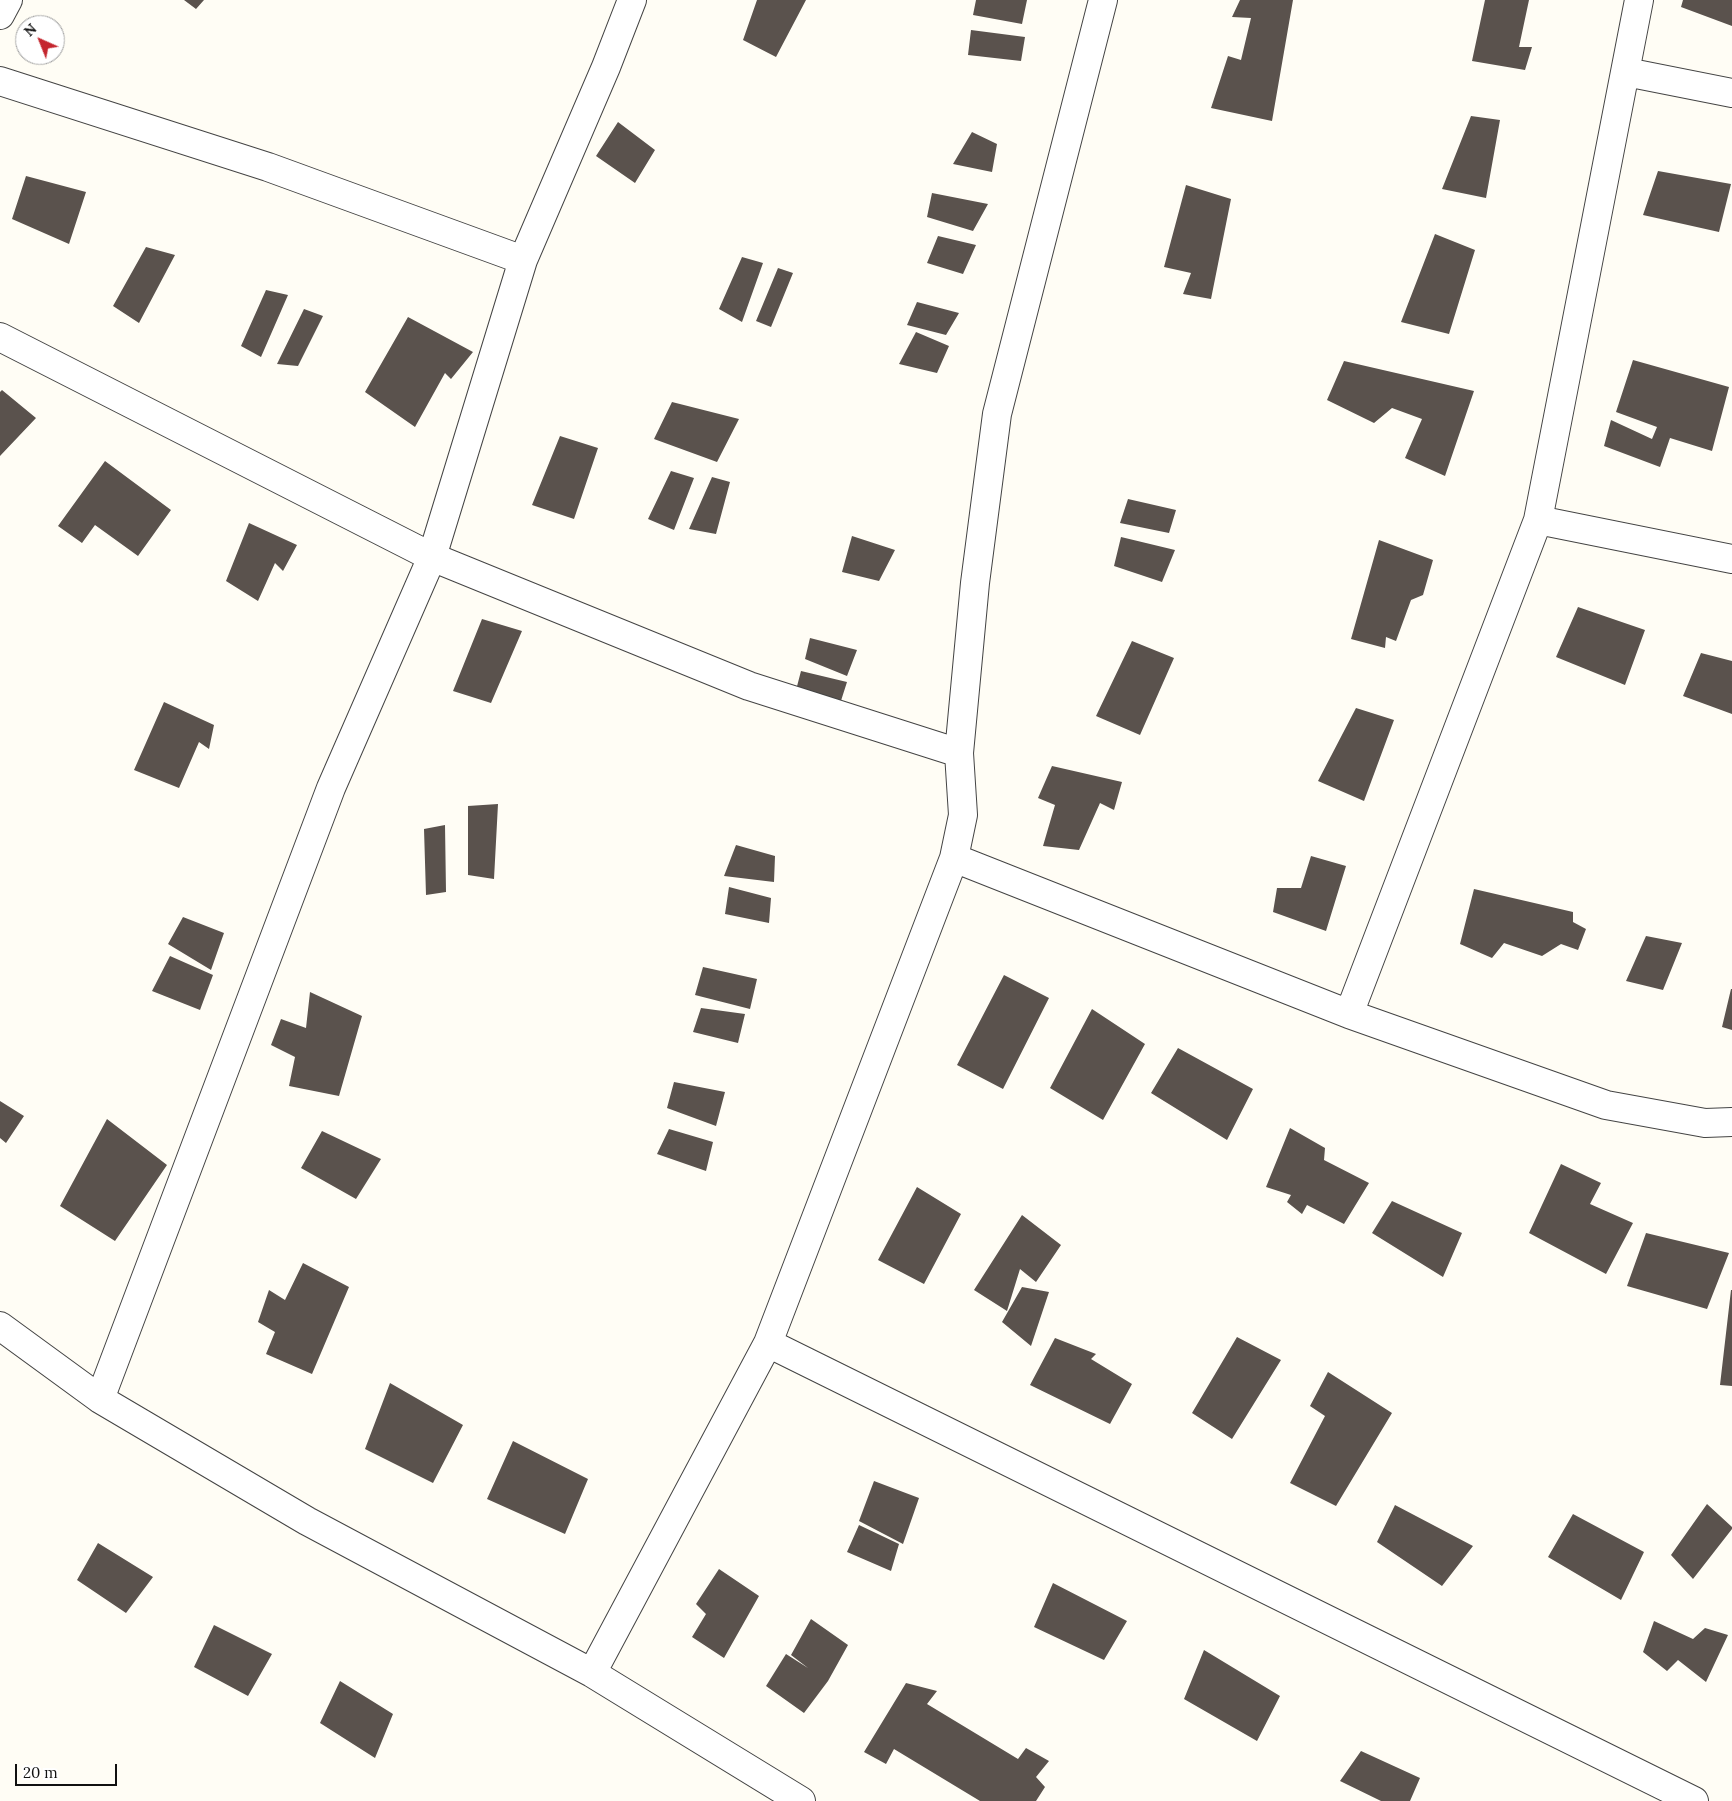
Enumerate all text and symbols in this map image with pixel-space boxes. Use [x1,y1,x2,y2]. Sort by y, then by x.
north arrow [15,15,65,65]
text: N [20,20,40,40]
scale bar [18,1754,120,1786]
text: 20 m [23,1763,58,1782]

